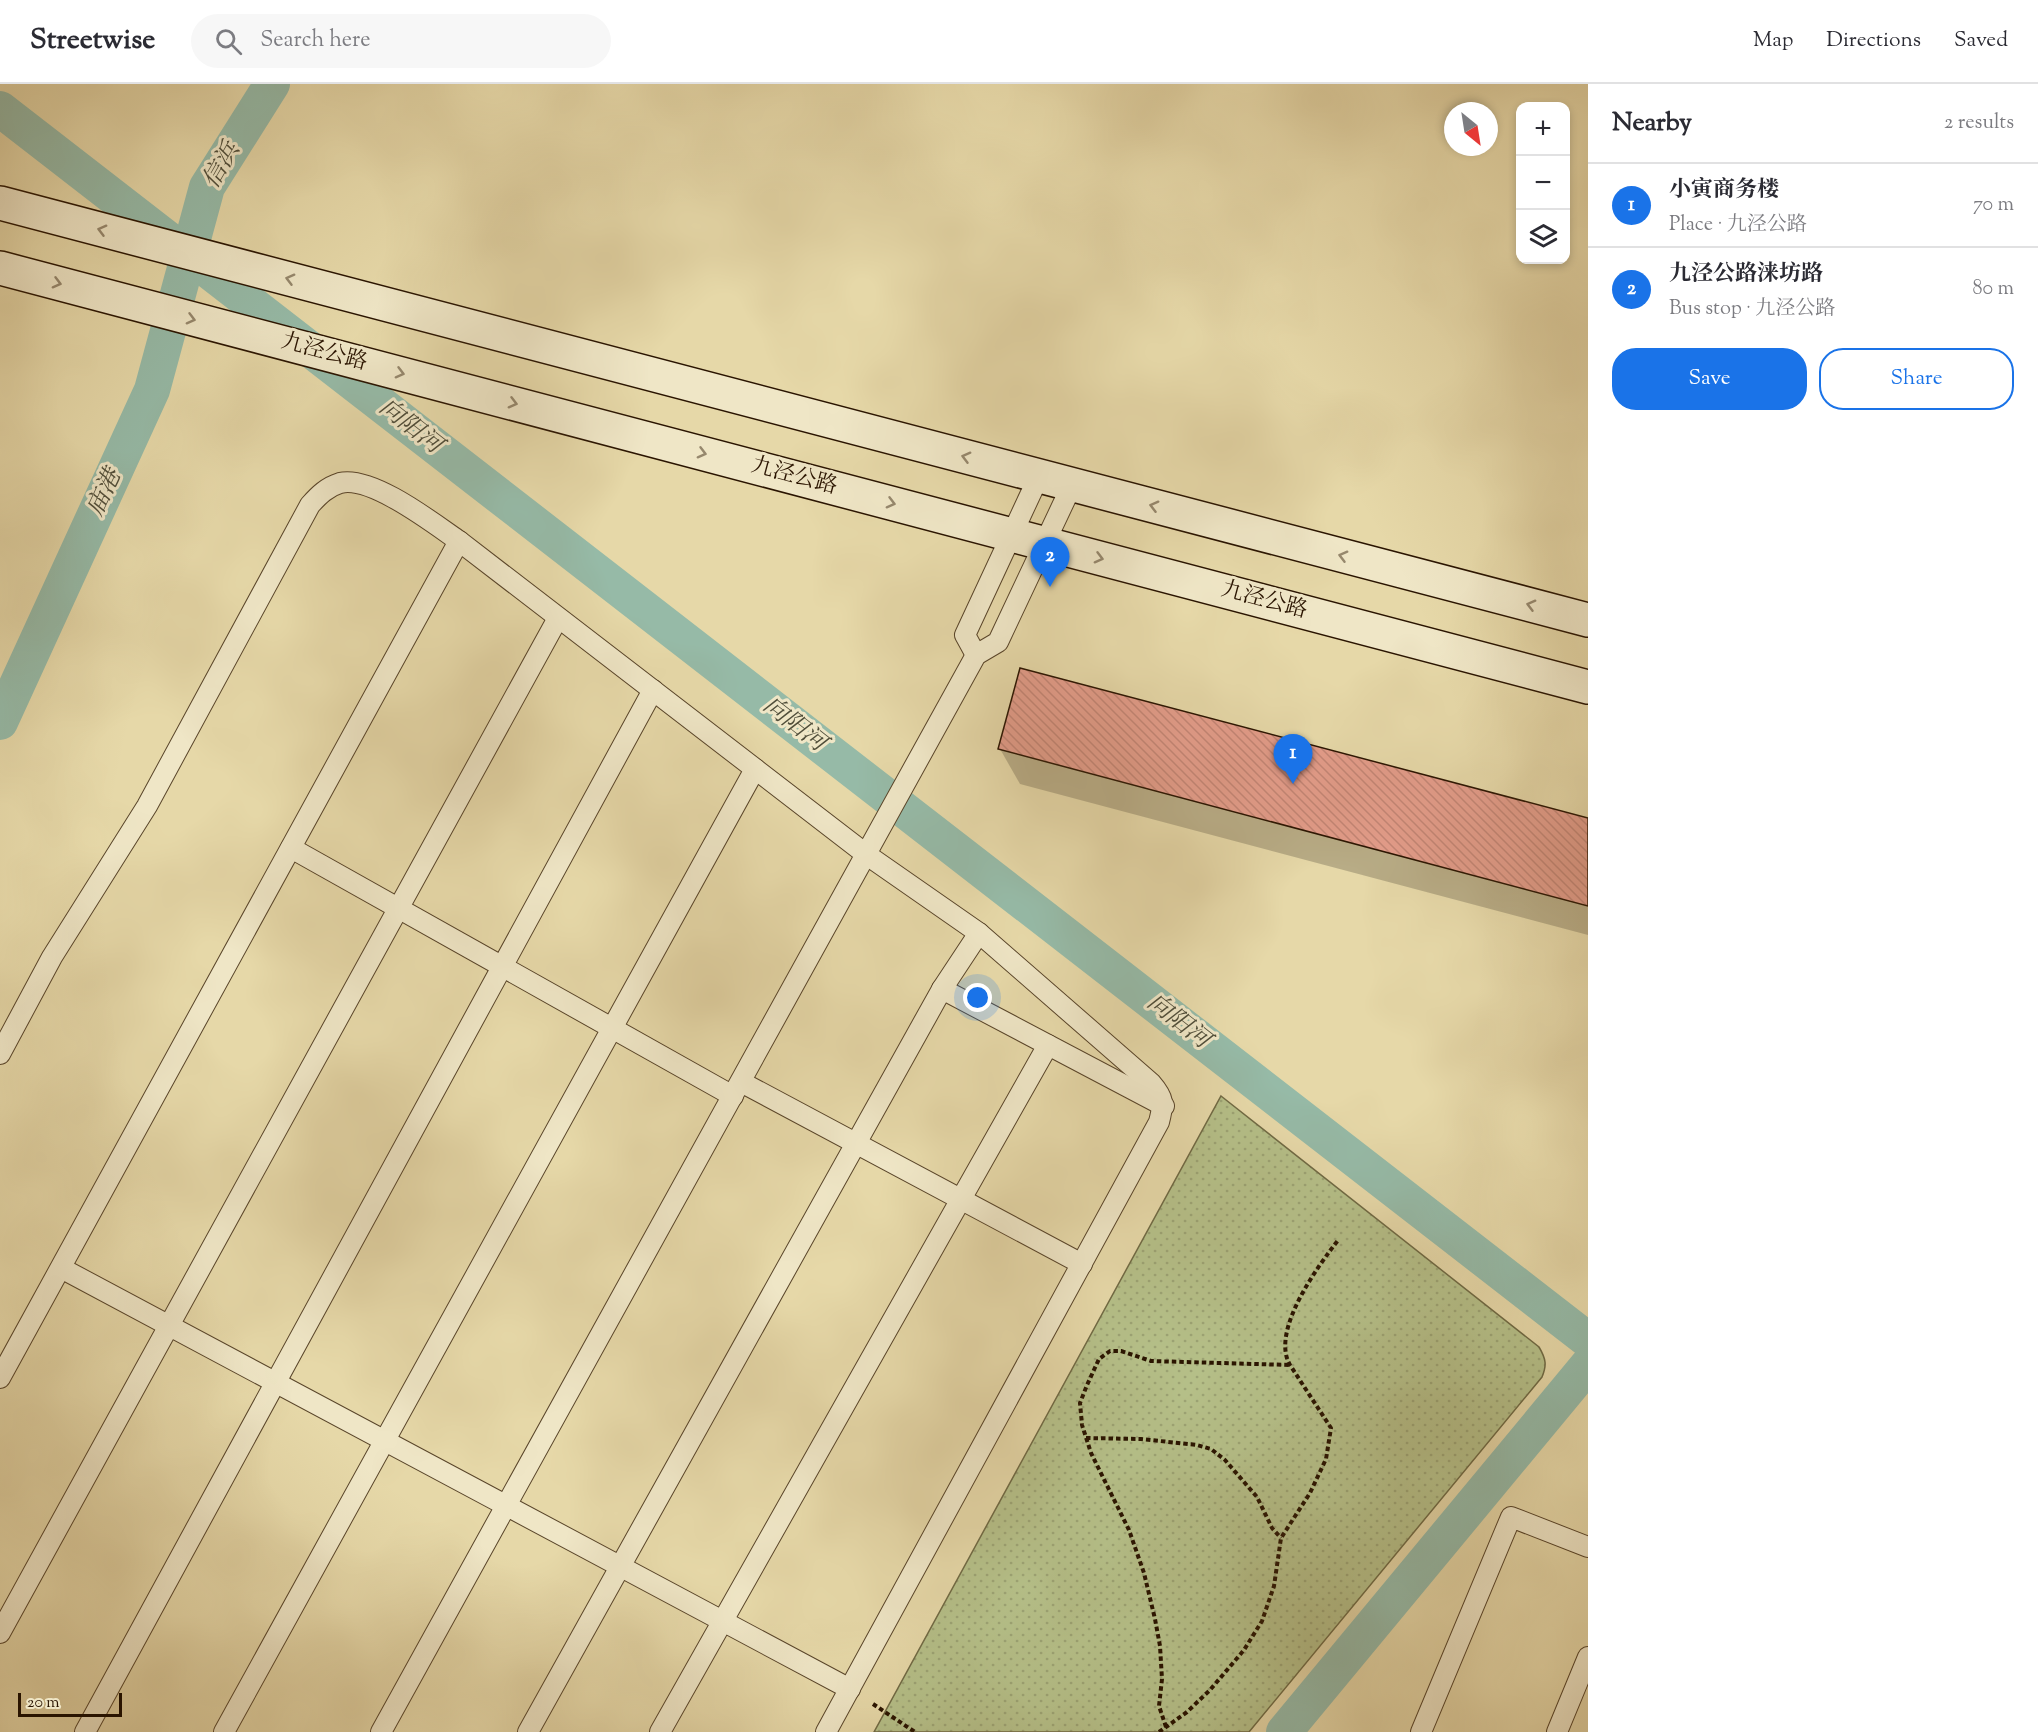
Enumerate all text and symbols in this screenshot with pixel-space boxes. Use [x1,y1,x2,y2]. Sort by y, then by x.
search box [191,14,611,68]
text: Streetwise [30,21,155,61]
icon: search [212,25,245,58]
text: Search here [260,25,371,57]
text: Map [1753,26,1793,56]
text: Directions [1826,26,1921,56]
text: Saved [1954,26,2008,56]
north arrow [1444,102,1498,156]
map controls [1516,102,1570,264]
button: + [1516,102,1570,156]
text: Nearby [1612,105,1692,142]
text: 2 results [1944,109,2014,138]
water label: 信浜 [195,135,250,195]
button: − [1516,156,1570,210]
text: 小寅商务楼 [1669,175,1779,207]
text: 1 [1628,191,1635,220]
text: 70 m [1973,191,2014,220]
button: layers [1516,210,1570,264]
text: Place · 九泾公路 [1669,211,1807,240]
one-way arrow [97,224,107,237]
text: 九泾公路涞坊路 [1669,259,1823,291]
one-way arrow [285,274,295,287]
text: 2 [1627,275,1636,304]
text: 80 m [1973,275,2014,304]
one-way arrow [51,276,61,288]
text: Bus stop · 九泾公路 [1669,295,1835,324]
one-way arrow [186,311,196,324]
street label: 九泾公路 [277,326,371,380]
button: Save [1612,348,1807,410]
button: Share [1819,348,2014,410]
one-way arrow [395,366,405,379]
water label: 向阳河 [371,391,452,465]
one-way arrow [508,396,518,409]
one-way arrow [696,446,707,458]
street label: 九泾公路 [747,450,841,504]
one-way arrow [961,452,971,464]
water label: 庙港 [79,461,132,522]
one-way arrow [885,495,895,508]
one-way arrow [1149,501,1159,514]
pin: 2 [1030,538,1070,587]
one-way arrow [1094,550,1104,563]
one-way arrow [1338,551,1349,563]
street label: 九泾公路 [1217,574,1311,628]
one-way arrow [1527,600,1537,613]
water label: 向阳河 [755,689,836,763]
pin: 1 [1274,734,1312,784]
your location [963,983,992,1012]
water label: 向阳河 [1139,986,1220,1060]
scale bar [18,1690,122,1718]
text: 20 m [27,1692,60,1715]

